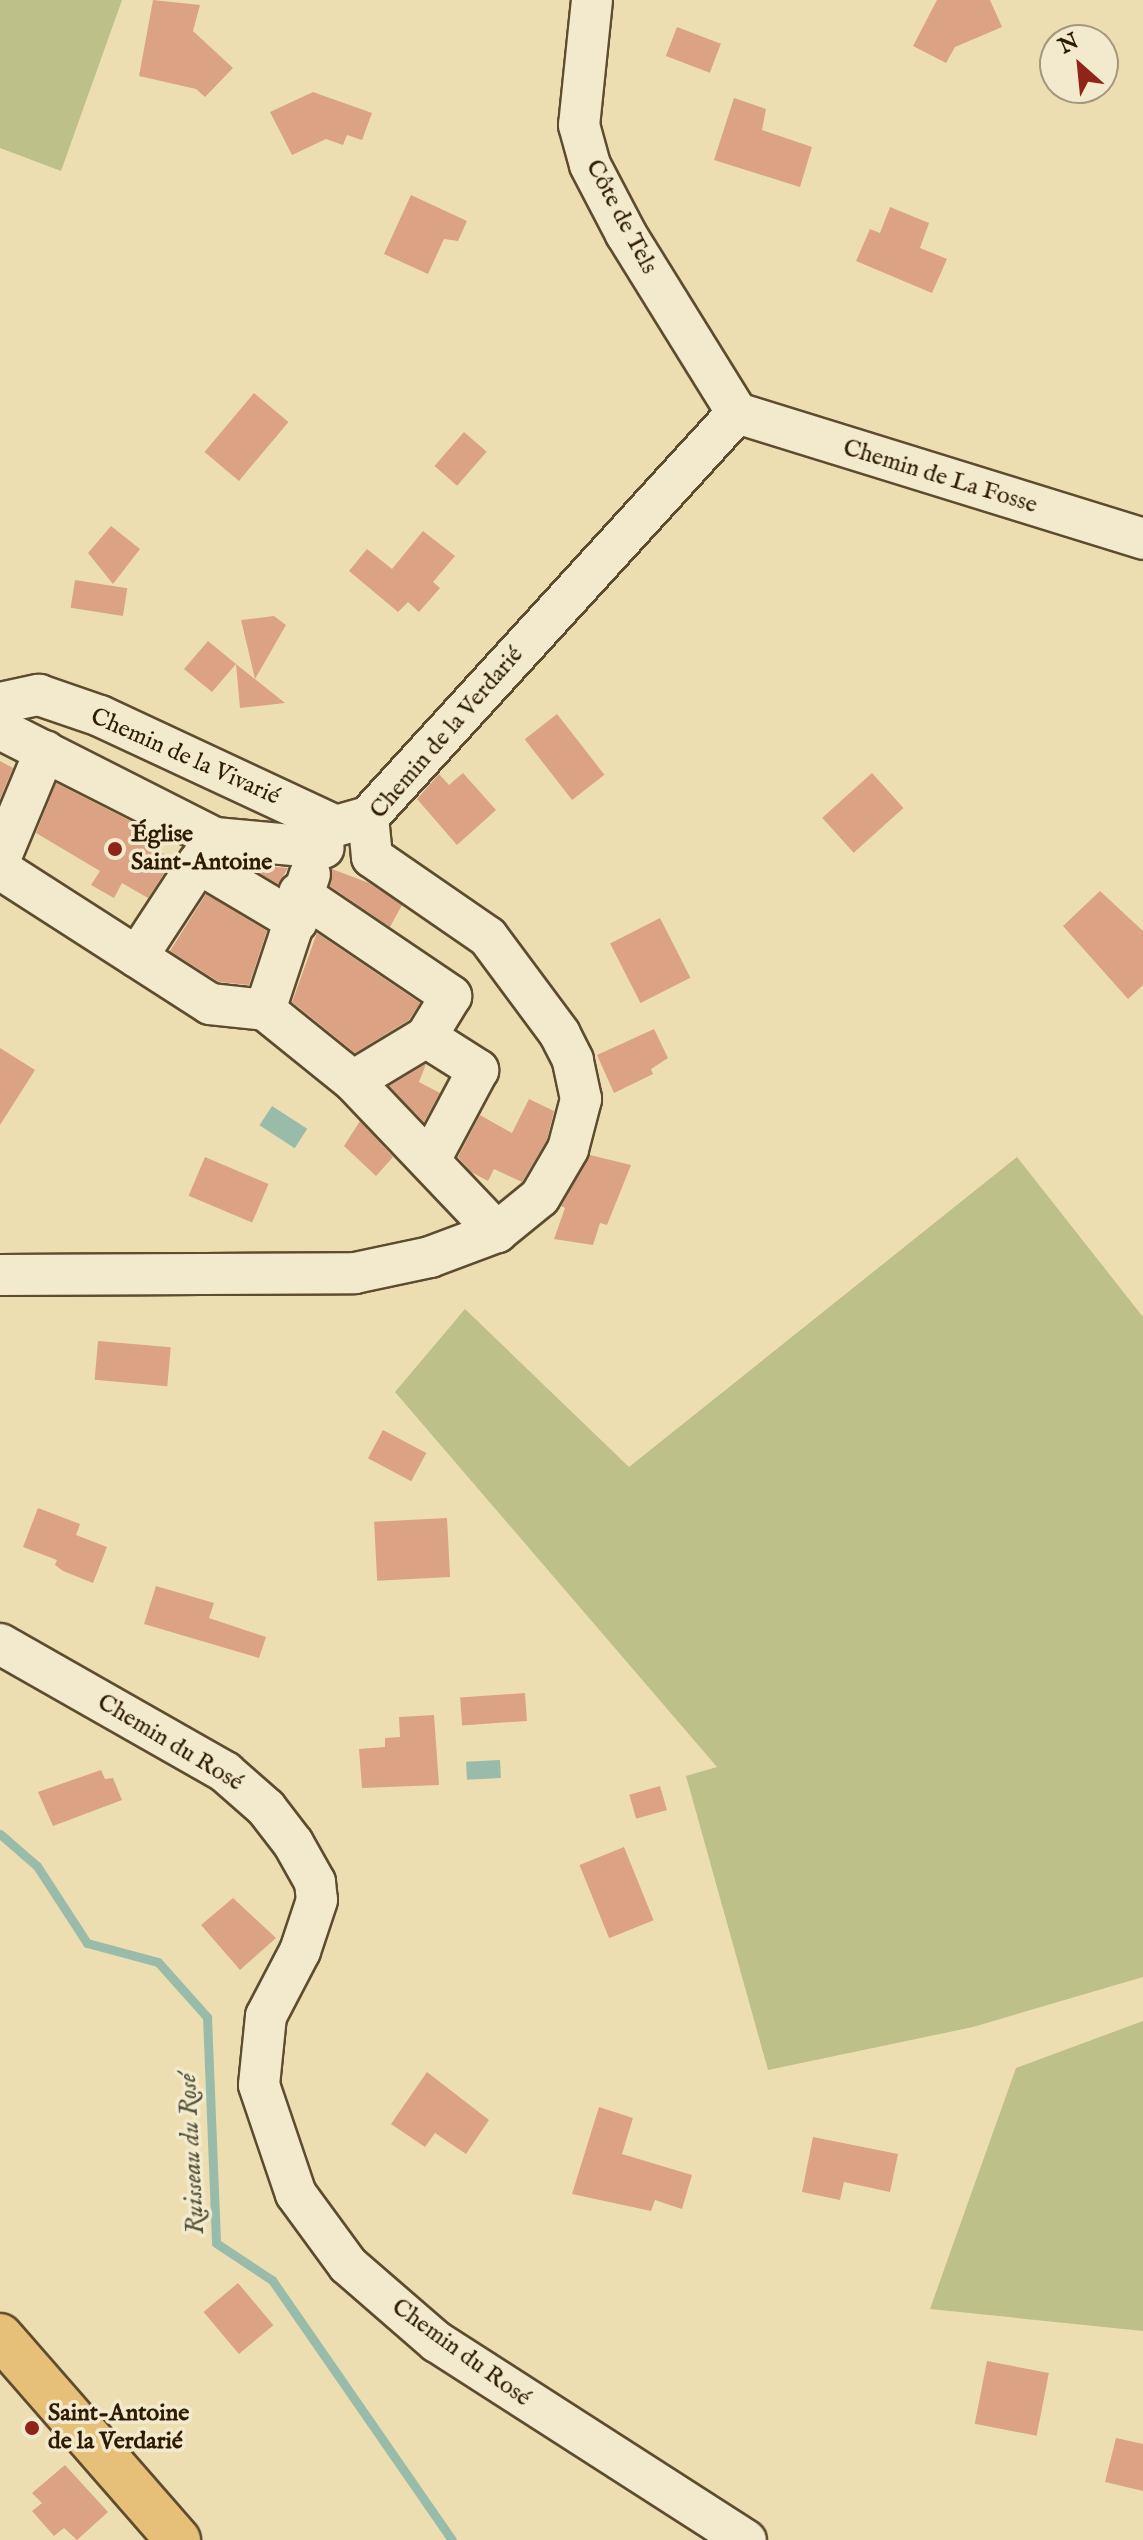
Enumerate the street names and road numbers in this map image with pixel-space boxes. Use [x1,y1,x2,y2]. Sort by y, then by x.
street label: Côte de Tels [579,155,663,279]
street label: Chemin de La Fosse [839,434,1041,520]
street label: Chemin de la Verdarié [364,641,530,825]
street label: Chemin de la Vivarié [86,702,284,812]
street label: Chemin du Rosé [92,1688,248,1798]
street label: Chemin du Rosé [386,2293,536,2413]

